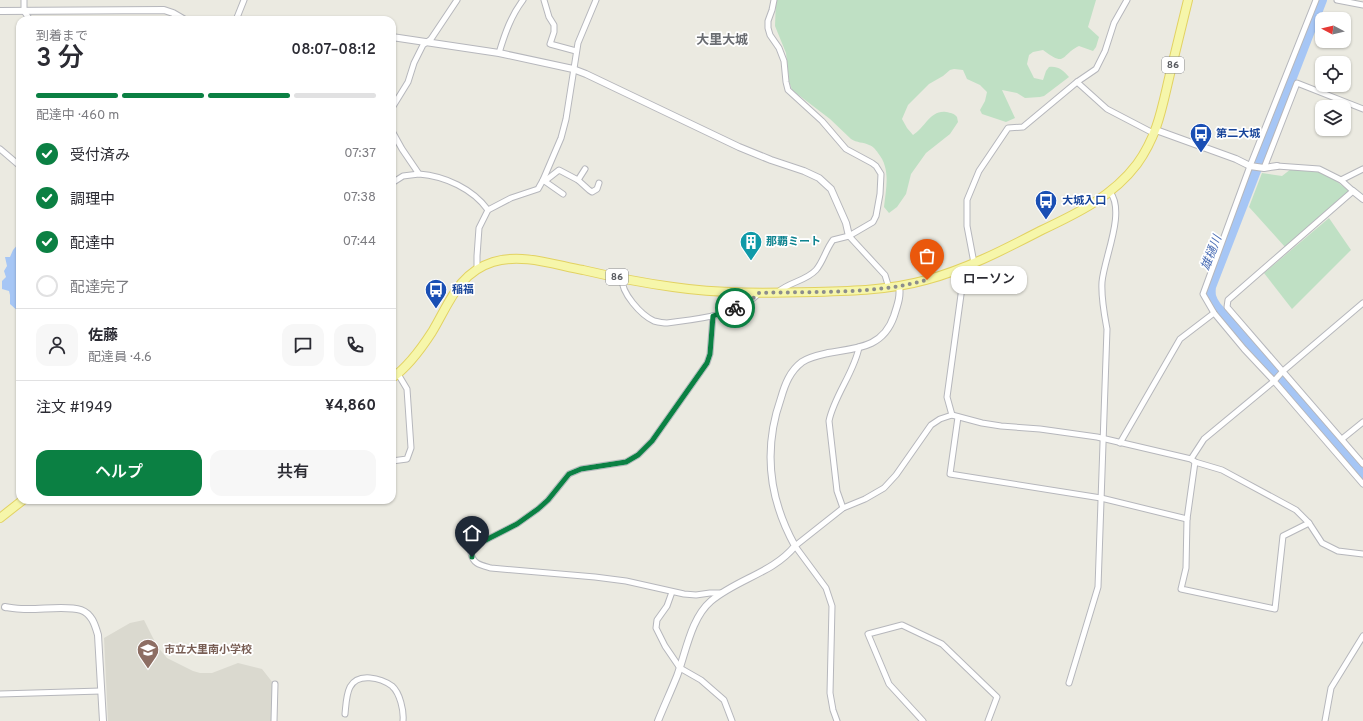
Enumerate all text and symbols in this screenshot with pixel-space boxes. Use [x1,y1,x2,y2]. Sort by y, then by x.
north arrow [1315,12,1351,48]
map controls [1315,12,1351,136]
text: 到着まで [36,29,88,45]
district label: 大里大城 [696,32,748,49]
text: 08:07–08:12 [291,41,376,60]
text: 3 分 [36,43,84,76]
button: locate [1315,56,1351,92]
road number: 86 [1162,57,1184,73]
button: layers [1315,100,1351,136]
text: 配達中 · 460 m [36,108,119,124]
bus stop icon: 第二大城 [1188,121,1214,154]
place label: 第二大城 [1216,127,1261,141]
icon: check [36,143,58,165]
text: 07:37 [344,146,376,162]
text: 受付済み [70,147,130,166]
icon: check [36,187,58,209]
bus stop icon: 大城入口 [1033,188,1059,221]
text: 07:38 [343,190,376,206]
text: 調理中 [70,191,115,210]
place label: 大城入口 [1062,194,1106,208]
building icon: 那覇ミート [738,229,764,262]
icon: check [36,231,58,253]
water label: 雄樋川 [1198,231,1227,273]
text: 07:44 [343,234,376,250]
text: 配達中 [70,235,115,254]
place label: 那覇ミート [766,235,821,249]
pin [910,239,944,280]
icon: bag [916,245,938,267]
callout: ローソン [951,266,1027,294]
road number: 86 [606,269,628,285]
text: ローソン [963,272,1015,288]
bus stop icon: 稲福 [423,277,449,310]
text: 配達完了 [70,279,130,298]
place label: 稲福 [452,283,474,297]
courier [715,288,755,328]
icon: bike [724,297,746,319]
button: person [36,324,78,366]
button: chat [282,324,324,366]
button: phone [334,324,376,366]
text: 佐藤 [88,327,118,346]
text: 配達員 · 4.6 [88,350,152,366]
text: ¥4,860 [325,397,376,416]
text: 注文 #1949 [36,399,112,418]
button: ヘルプ [36,450,202,496]
button: 共有 [210,450,376,496]
pin [455,516,489,557]
icon: home [461,522,483,544]
school or university icon: 市立大里南小学校 [135,637,161,670]
place label: 市立大里南小学校 [164,643,252,657]

